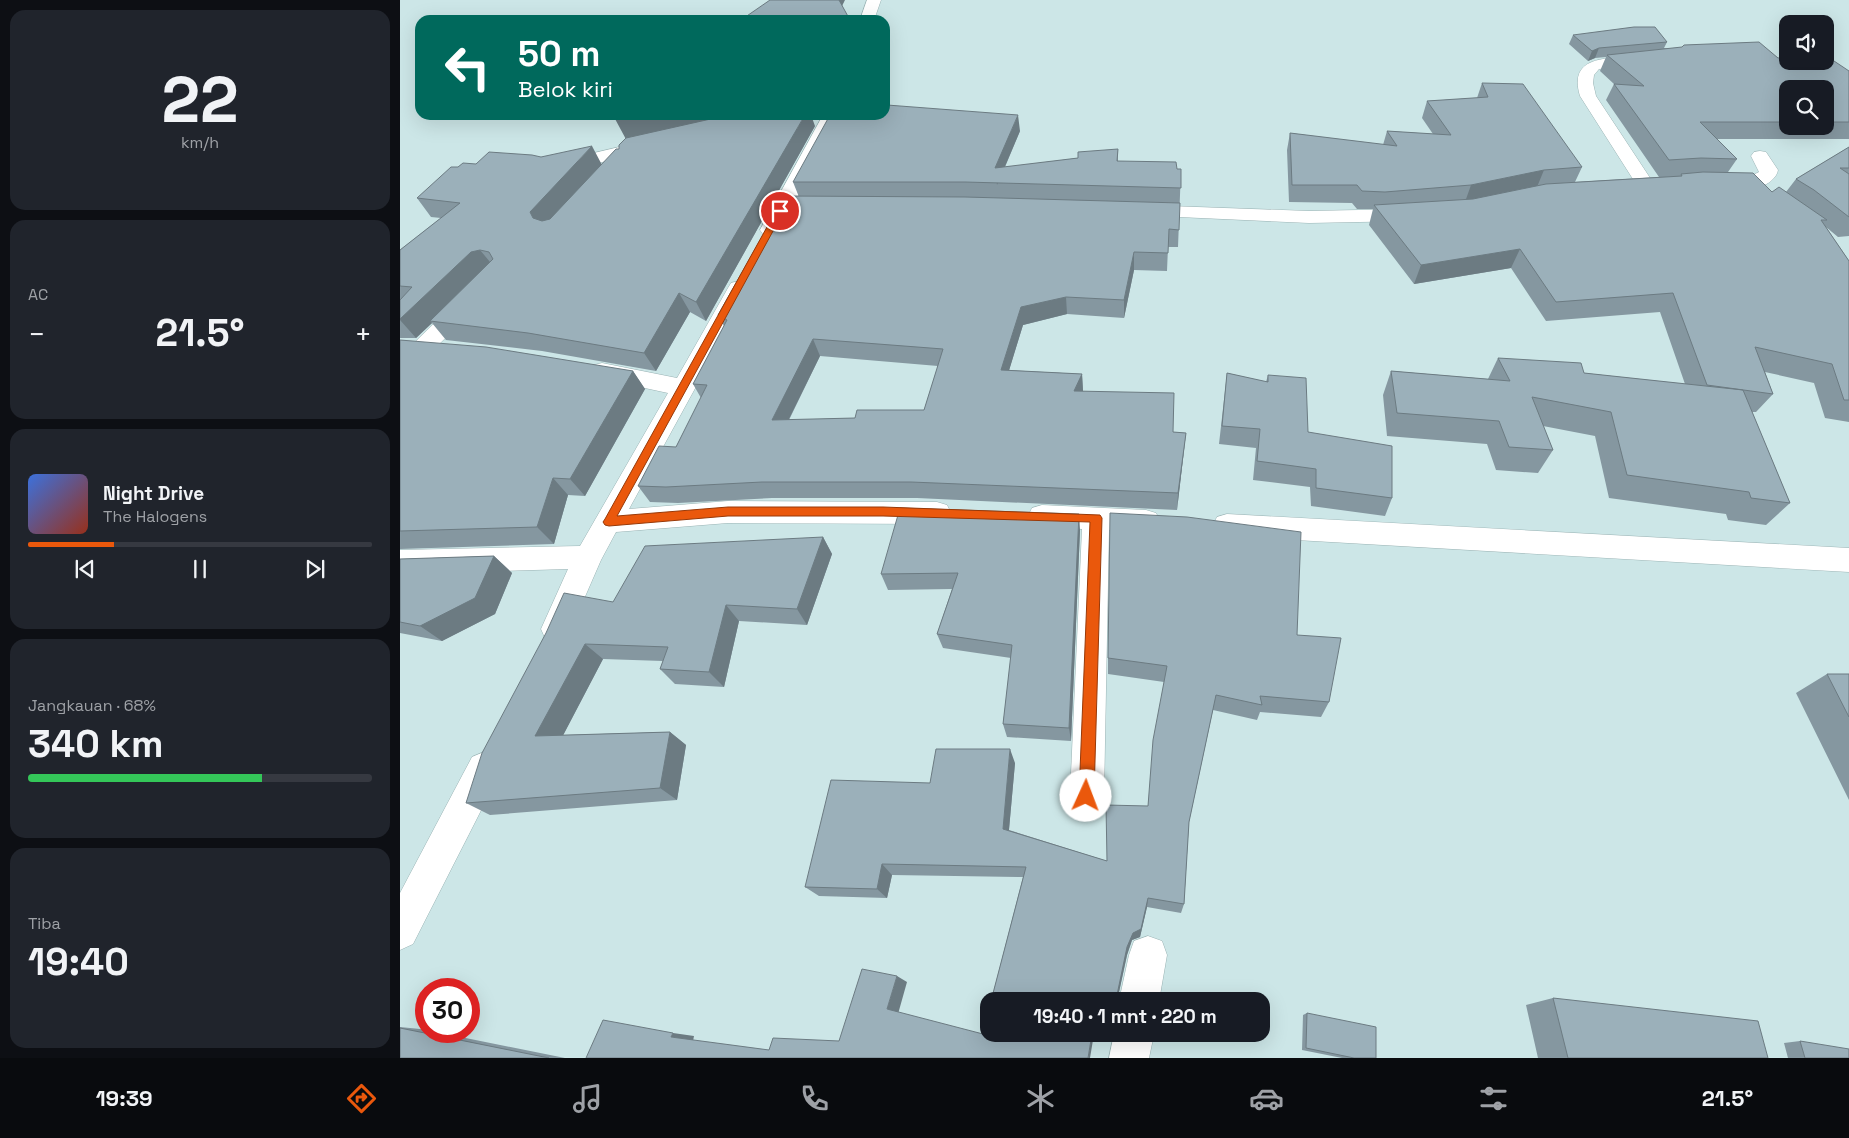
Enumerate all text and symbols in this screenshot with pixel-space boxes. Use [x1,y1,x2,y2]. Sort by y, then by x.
map controls [1779,15,1834,135]
button: sound [1779,15,1834,70]
text: 50 m [518,32,600,76]
icon: left [435,35,500,100]
text: 22 [161,58,239,141]
text: Belok kiri [518,75,613,103]
button: search [1779,80,1834,135]
text: km/h [181,132,219,153]
pin [759,190,801,232]
icon: arrive [766,197,794,225]
text: AC [28,284,48,305]
text: 21.5° [156,309,244,357]
text: − [28,316,45,352]
text: + [355,316,372,352]
text: Night Drive [103,481,204,506]
text: The Halogens [103,506,207,527]
icon: previous [71,555,99,583]
icon: pause [186,555,214,583]
icon: next [301,555,329,583]
text: Jangkauan · 68% [28,695,156,716]
text: 340 km [28,720,163,768]
position arrow [1059,769,1111,821]
text: Tiba [28,913,61,934]
text: 19:40 [28,938,129,986]
speed limit sign: 30 [415,978,480,1043]
text: 19:40 · 1 mnt · 220 m [1033,1004,1217,1029]
icon: directions [344,1081,379,1116]
icon: music [570,1081,605,1116]
icon: phone [797,1081,832,1116]
icon: climate [1023,1081,1058,1116]
icon: car [1249,1081,1284,1116]
icon: filters [1476,1081,1511,1116]
text: 19:39 [96,1084,153,1112]
text: 21.5° [1702,1084,1753,1112]

